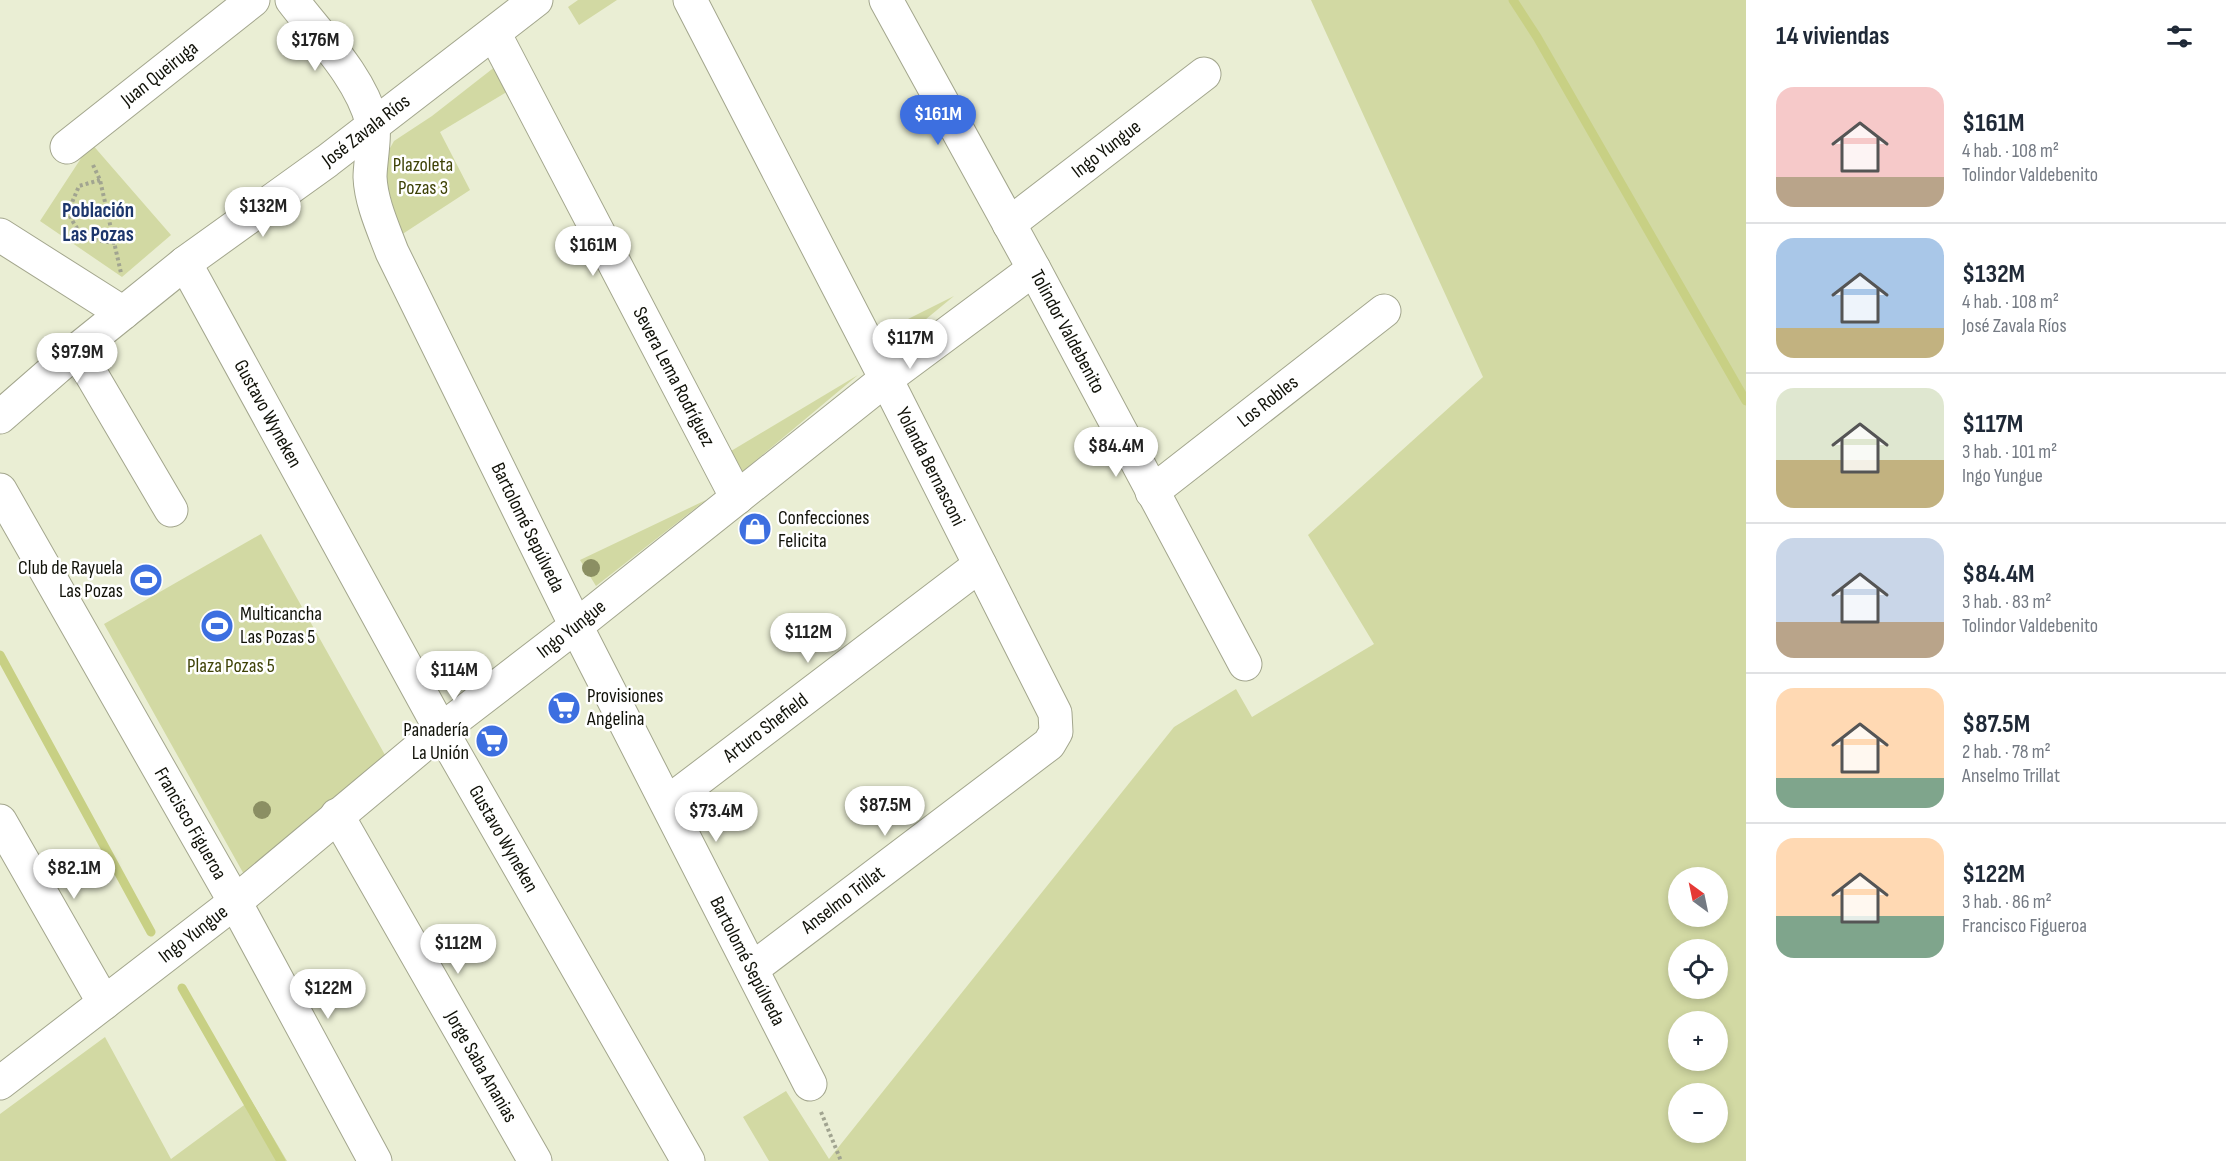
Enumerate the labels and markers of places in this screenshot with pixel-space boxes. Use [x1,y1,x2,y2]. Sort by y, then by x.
pin: $176M [273,21,357,72]
pin: $161M [896,95,980,146]
pin: $132M [221,187,305,238]
pin: $161M [551,226,635,277]
pin: $117M [868,319,952,370]
pin: $97.9M [28,333,126,384]
pin: $84.4M [1067,427,1165,478]
place label: Confecciones Felicita [778,506,869,553]
shop icon: Confecciones Felicita [737,511,773,547]
place label: Club de Rayuela Las Pozas [18,556,123,603]
sports icon: Club de Rayuela Las Pozas [128,562,164,598]
place label: Multicancha Las Pozas 5 [240,602,322,649]
sports icon: Multicancha Las Pozas 5 [199,608,235,644]
pin: $112M [766,613,850,664]
pin: $114M [412,651,496,702]
place label: Provisiones Angelina [586,684,663,731]
supermarket icon: Provisiones Angelina [546,690,582,726]
place label: Panadería La Unión [403,718,469,765]
supermarket icon: Panadería La Unión [474,723,510,759]
pin: $87.5M [836,786,934,837]
pin: $73.4M [667,792,765,843]
pin: $82.1M [25,849,123,900]
pin: $112M [416,924,500,975]
pin: $122M [286,969,370,1020]

